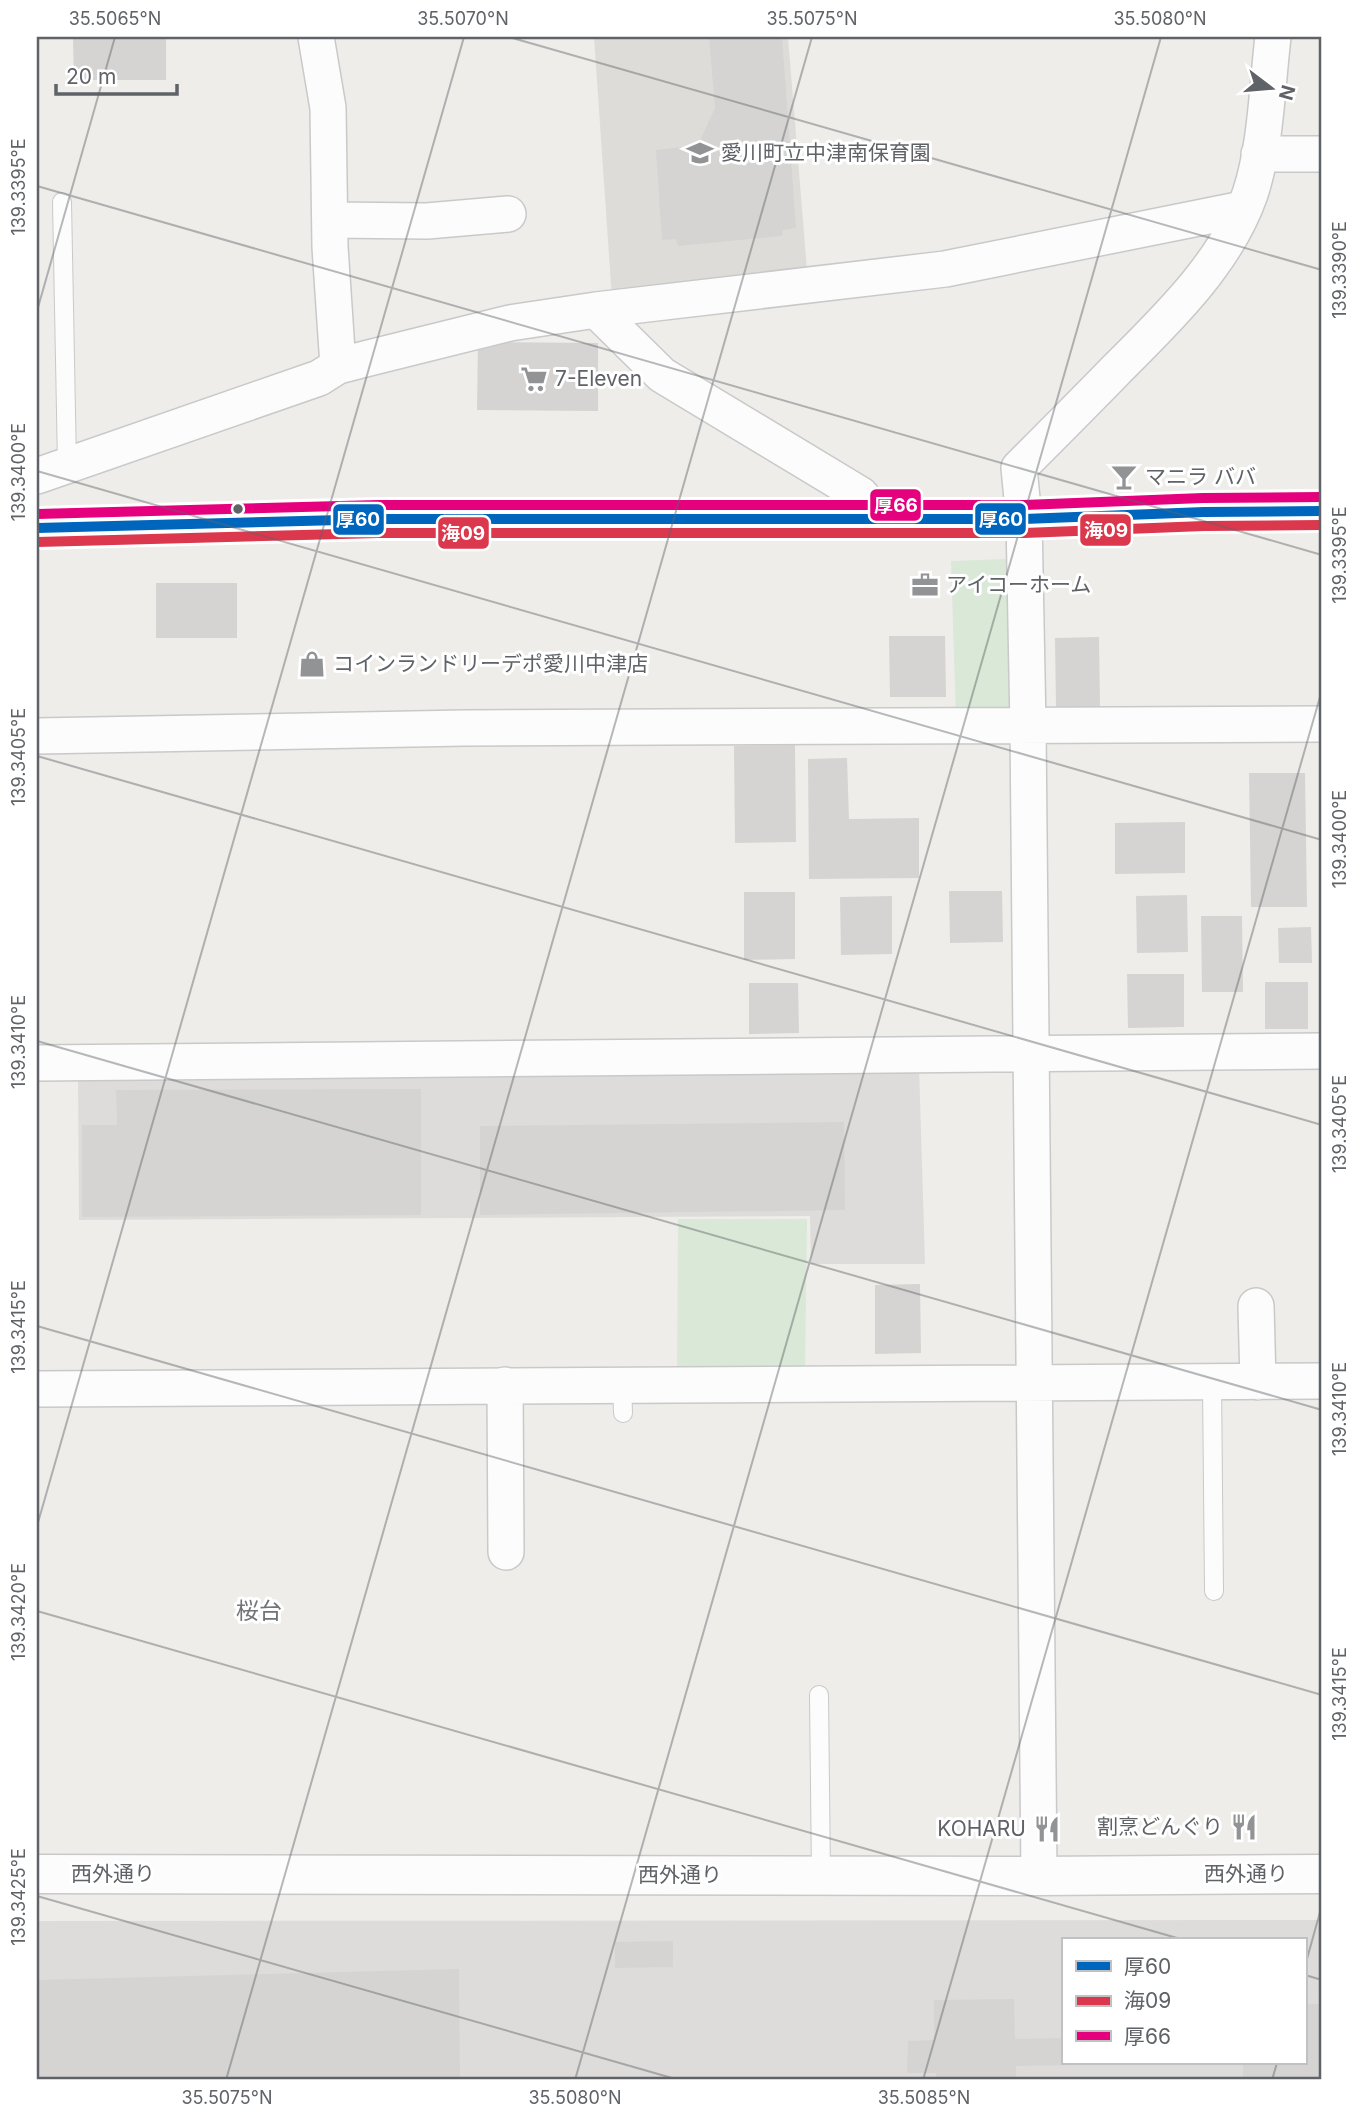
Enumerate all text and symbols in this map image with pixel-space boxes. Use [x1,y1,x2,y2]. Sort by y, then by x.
text: 35.5065°N [69,8,161,29]
text: 35.5070°N [417,8,509,29]
text: 35.5075°N [766,8,858,29]
text: 35.5080°N [1113,8,1207,29]
scale bar [56,52,177,96]
north arrow [1236,52,1306,122]
text: 20 m [66,64,116,89]
text: N [1274,82,1300,103]
text: 139.3395°E [8,138,29,236]
school or university icon: 愛川町立中津南保育園 [685,138,715,168]
place label: 愛川町立中津南保育園 [721,140,931,165]
text: 139.3390°E [1329,221,1350,319]
supermarket icon: 7-Eleven [519,364,549,394]
place label: 7-Eleven [555,366,642,391]
text: 139.3400°E [8,423,29,521]
bar icon: マニラ ババ [1109,462,1139,492]
place label: マニラ ババ [1145,464,1256,489]
line badge: 厚66 [869,488,922,522]
text: 厚66 [874,494,918,517]
unlabelled marker [231,502,245,516]
line badge: 厚60 [974,502,1027,536]
line badge: 厚60 [332,503,385,536]
text: 139.3395°E [1329,506,1350,604]
text: 厚60 [336,508,380,531]
text: 厚60 [979,508,1023,531]
line badge: 海09 [1079,513,1132,547]
line badge: 海09 [437,516,490,550]
text: 海09 [1084,519,1128,542]
text: 海09 [441,522,485,545]
office icon: アイコーホーム [910,570,940,600]
place label: アイコーホーム [946,572,1091,597]
shop icon: コインランドリーデポ愛川中津店 [297,649,327,679]
place label: コインランドリーデポ愛川中津店 [333,651,648,676]
text: 139.3405°E [8,708,29,806]
text: 139.3400°E [1329,790,1350,888]
text: 139.3410°E [8,995,29,1089]
text: 139.3405°E [1329,1075,1350,1173]
text: 139.3415°E [8,1280,29,1374]
text: 139.3410°E [1329,1362,1350,1456]
text: 139.3420°E [8,1563,29,1661]
district label: 桜台 [236,1597,282,1625]
text: 139.3415°E [1329,1647,1350,1741]
restaurant icon: 割烹どんぐり [1229,1812,1259,1842]
restaurant icon: KOHARU [1032,1814,1062,1844]
place label: 割烹どんぐり [1097,1814,1223,1839]
place label: KOHARU [937,1816,1026,1841]
text: 139.3425°E [8,1848,29,1946]
street label: 西外通り [71,1861,155,1886]
street label: 西外通り [1204,1861,1288,1886]
street label: 西外通り [638,1862,722,1887]
legend [1062,1938,1306,2064]
text: 厚60 [1124,1954,1171,1979]
text: 海09 [1124,1988,1171,2013]
text: 厚66 [1124,2024,1171,2049]
text: 35.5075°N [181,2087,273,2108]
text: 35.5080°N [528,2087,622,2108]
text: 35.5085°N [878,2087,970,2108]

